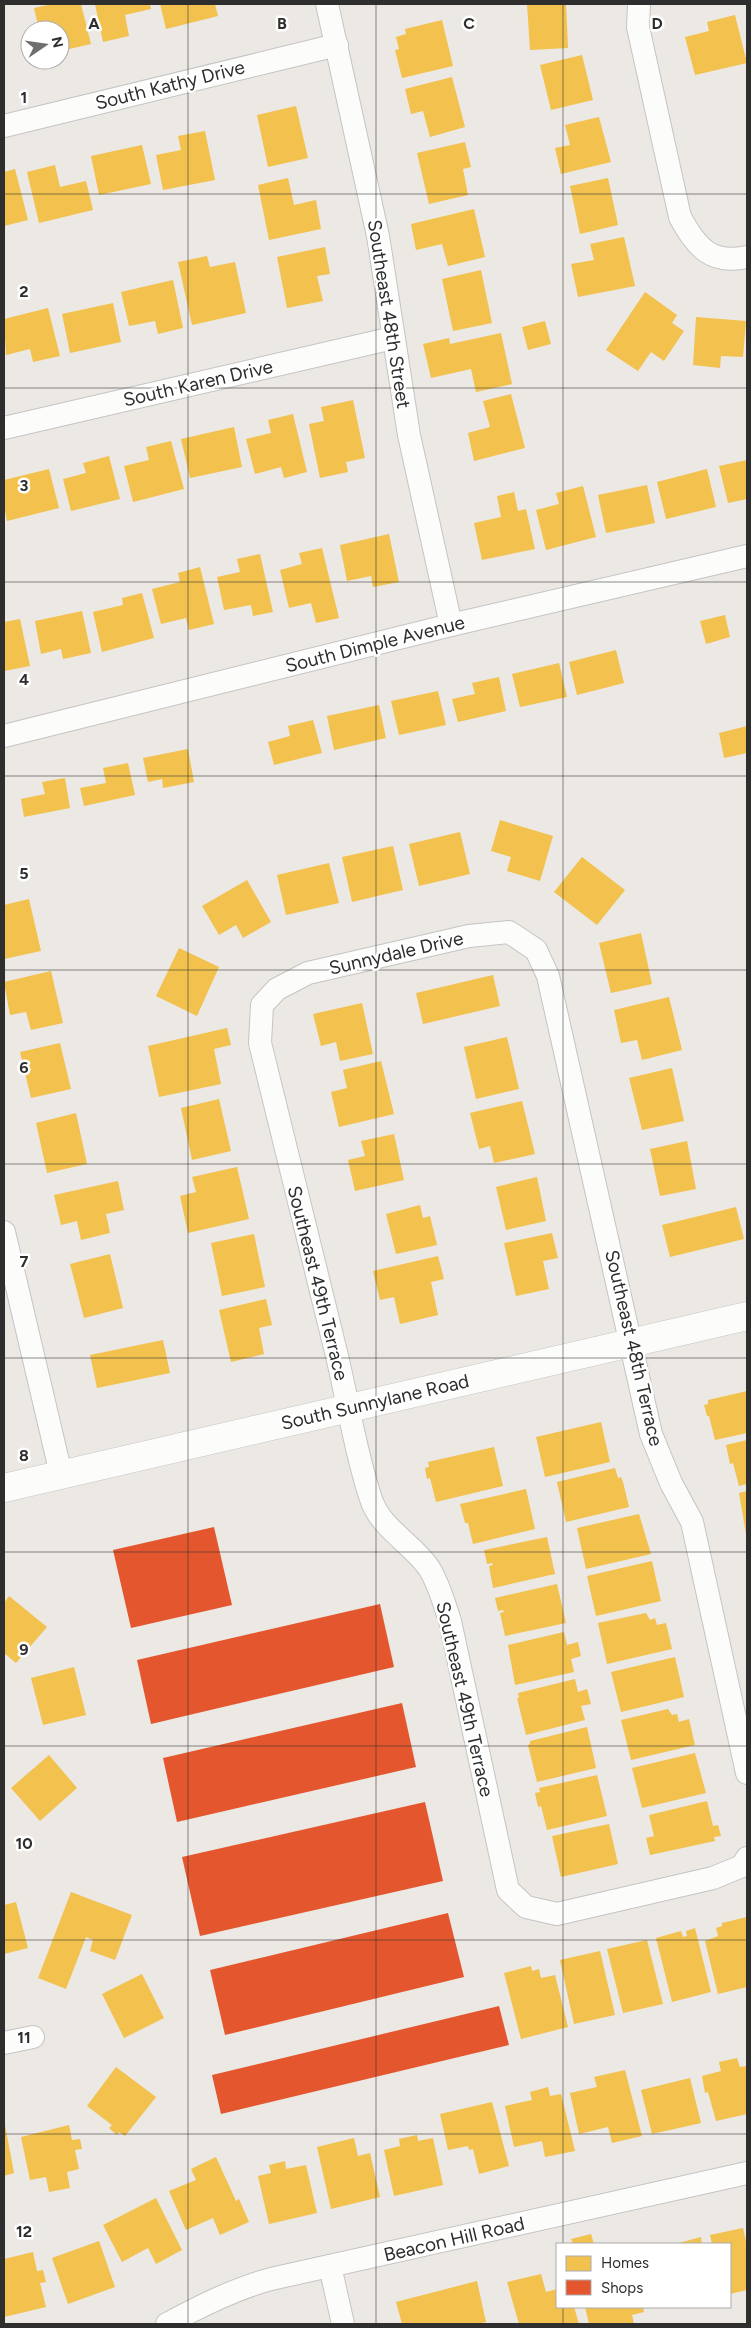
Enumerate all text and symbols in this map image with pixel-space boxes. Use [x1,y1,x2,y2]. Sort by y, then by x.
text: A [88,14,100,33]
text: B [277,14,287,33]
text: C [463,14,475,33]
text: D [651,14,663,33]
north arrow [20,20,70,70]
text: N [48,35,67,49]
street label: South Kathy Drive [93,55,247,115]
text: 1 [21,88,27,107]
street label: Southeast 48th Street [363,218,415,410]
text: 2 [19,282,29,301]
street label: South Karen Drive [121,355,275,411]
text: 3 [20,476,29,495]
street label: South Dimple Avenue [283,611,467,677]
text: 4 [19,670,29,689]
text: 5 [19,864,29,883]
street label: Sunnydale Drive [327,926,465,980]
text: 6 [19,1058,29,1077]
street label: Southeast 49th Terrace [283,1183,353,1383]
street label: Southeast 48th Terrace [600,1248,668,1448]
text: 7 [20,1252,29,1271]
street label: South Sunnylane Road [279,1369,471,1435]
text: 8 [19,1446,29,1465]
street label: Southeast 49th Terrace [431,1599,499,1799]
text: 9 [19,1640,29,1659]
text: 10 [15,1834,33,1853]
text: 11 [17,2028,31,2047]
street label: Beacon Hill Road [381,2212,527,2266]
text: 12 [16,2222,32,2241]
legend [556,2243,731,2308]
text: Homes [601,2254,649,2272]
text: Shops [601,2279,643,2297]

